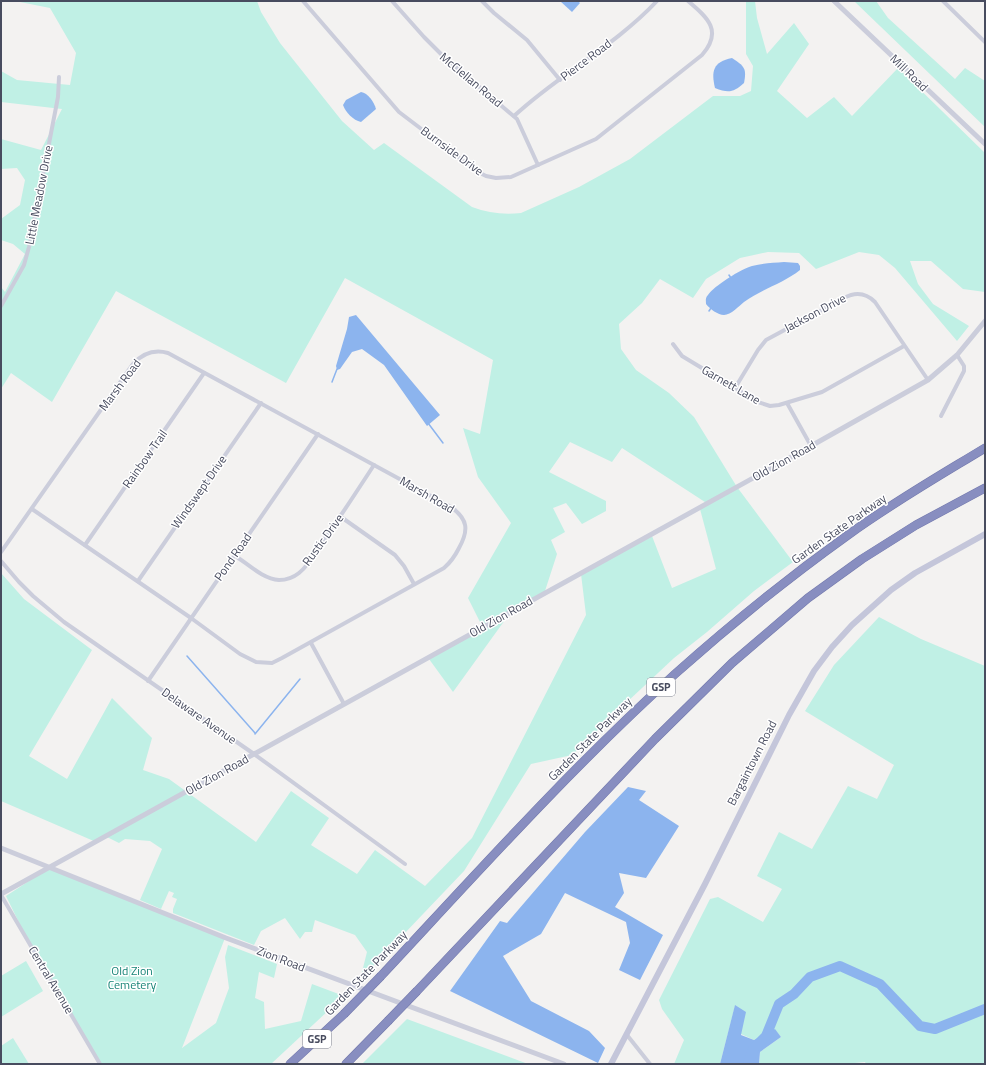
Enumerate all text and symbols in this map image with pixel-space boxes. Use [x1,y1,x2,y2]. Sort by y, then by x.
street label: Pierce Road [556,34,615,85]
street label: McClellan Road [436,48,507,112]
street label: Mill Road [886,50,933,96]
street label: Burnside Drive [417,121,488,180]
street label: Little Meadow Drive [20,144,57,246]
street label: Jackson Drive [780,288,849,337]
street label: Marsh Road [94,355,146,415]
street label: Garnett Lane [698,360,764,409]
street label: Rainbow Trail [117,426,172,492]
street label: Old Zion Road [748,435,819,486]
street label: Windswept Drive [166,451,231,532]
street label: Marsh Road [396,471,458,518]
street label: Garden State Parkway [787,489,890,569]
street label: Rustic Drive [297,510,348,570]
street label: Pond Road [209,529,256,585]
street label: Old Zion Road [465,591,536,642]
road number: GSP [647,678,675,696]
street label: Delaware Avenue [158,683,241,749]
street label: Garden State Parkway [543,692,636,785]
street label: Bargaintown Road [722,717,781,809]
street label: Old Zion Road [181,749,252,800]
street label: Garden State Parkway [320,926,412,1020]
street label: Zion Road [254,941,308,976]
street label: Central Avenue [24,942,79,1017]
park label: Old Zion Cemetery [108,961,157,994]
road number: GSP [303,1030,331,1048]

